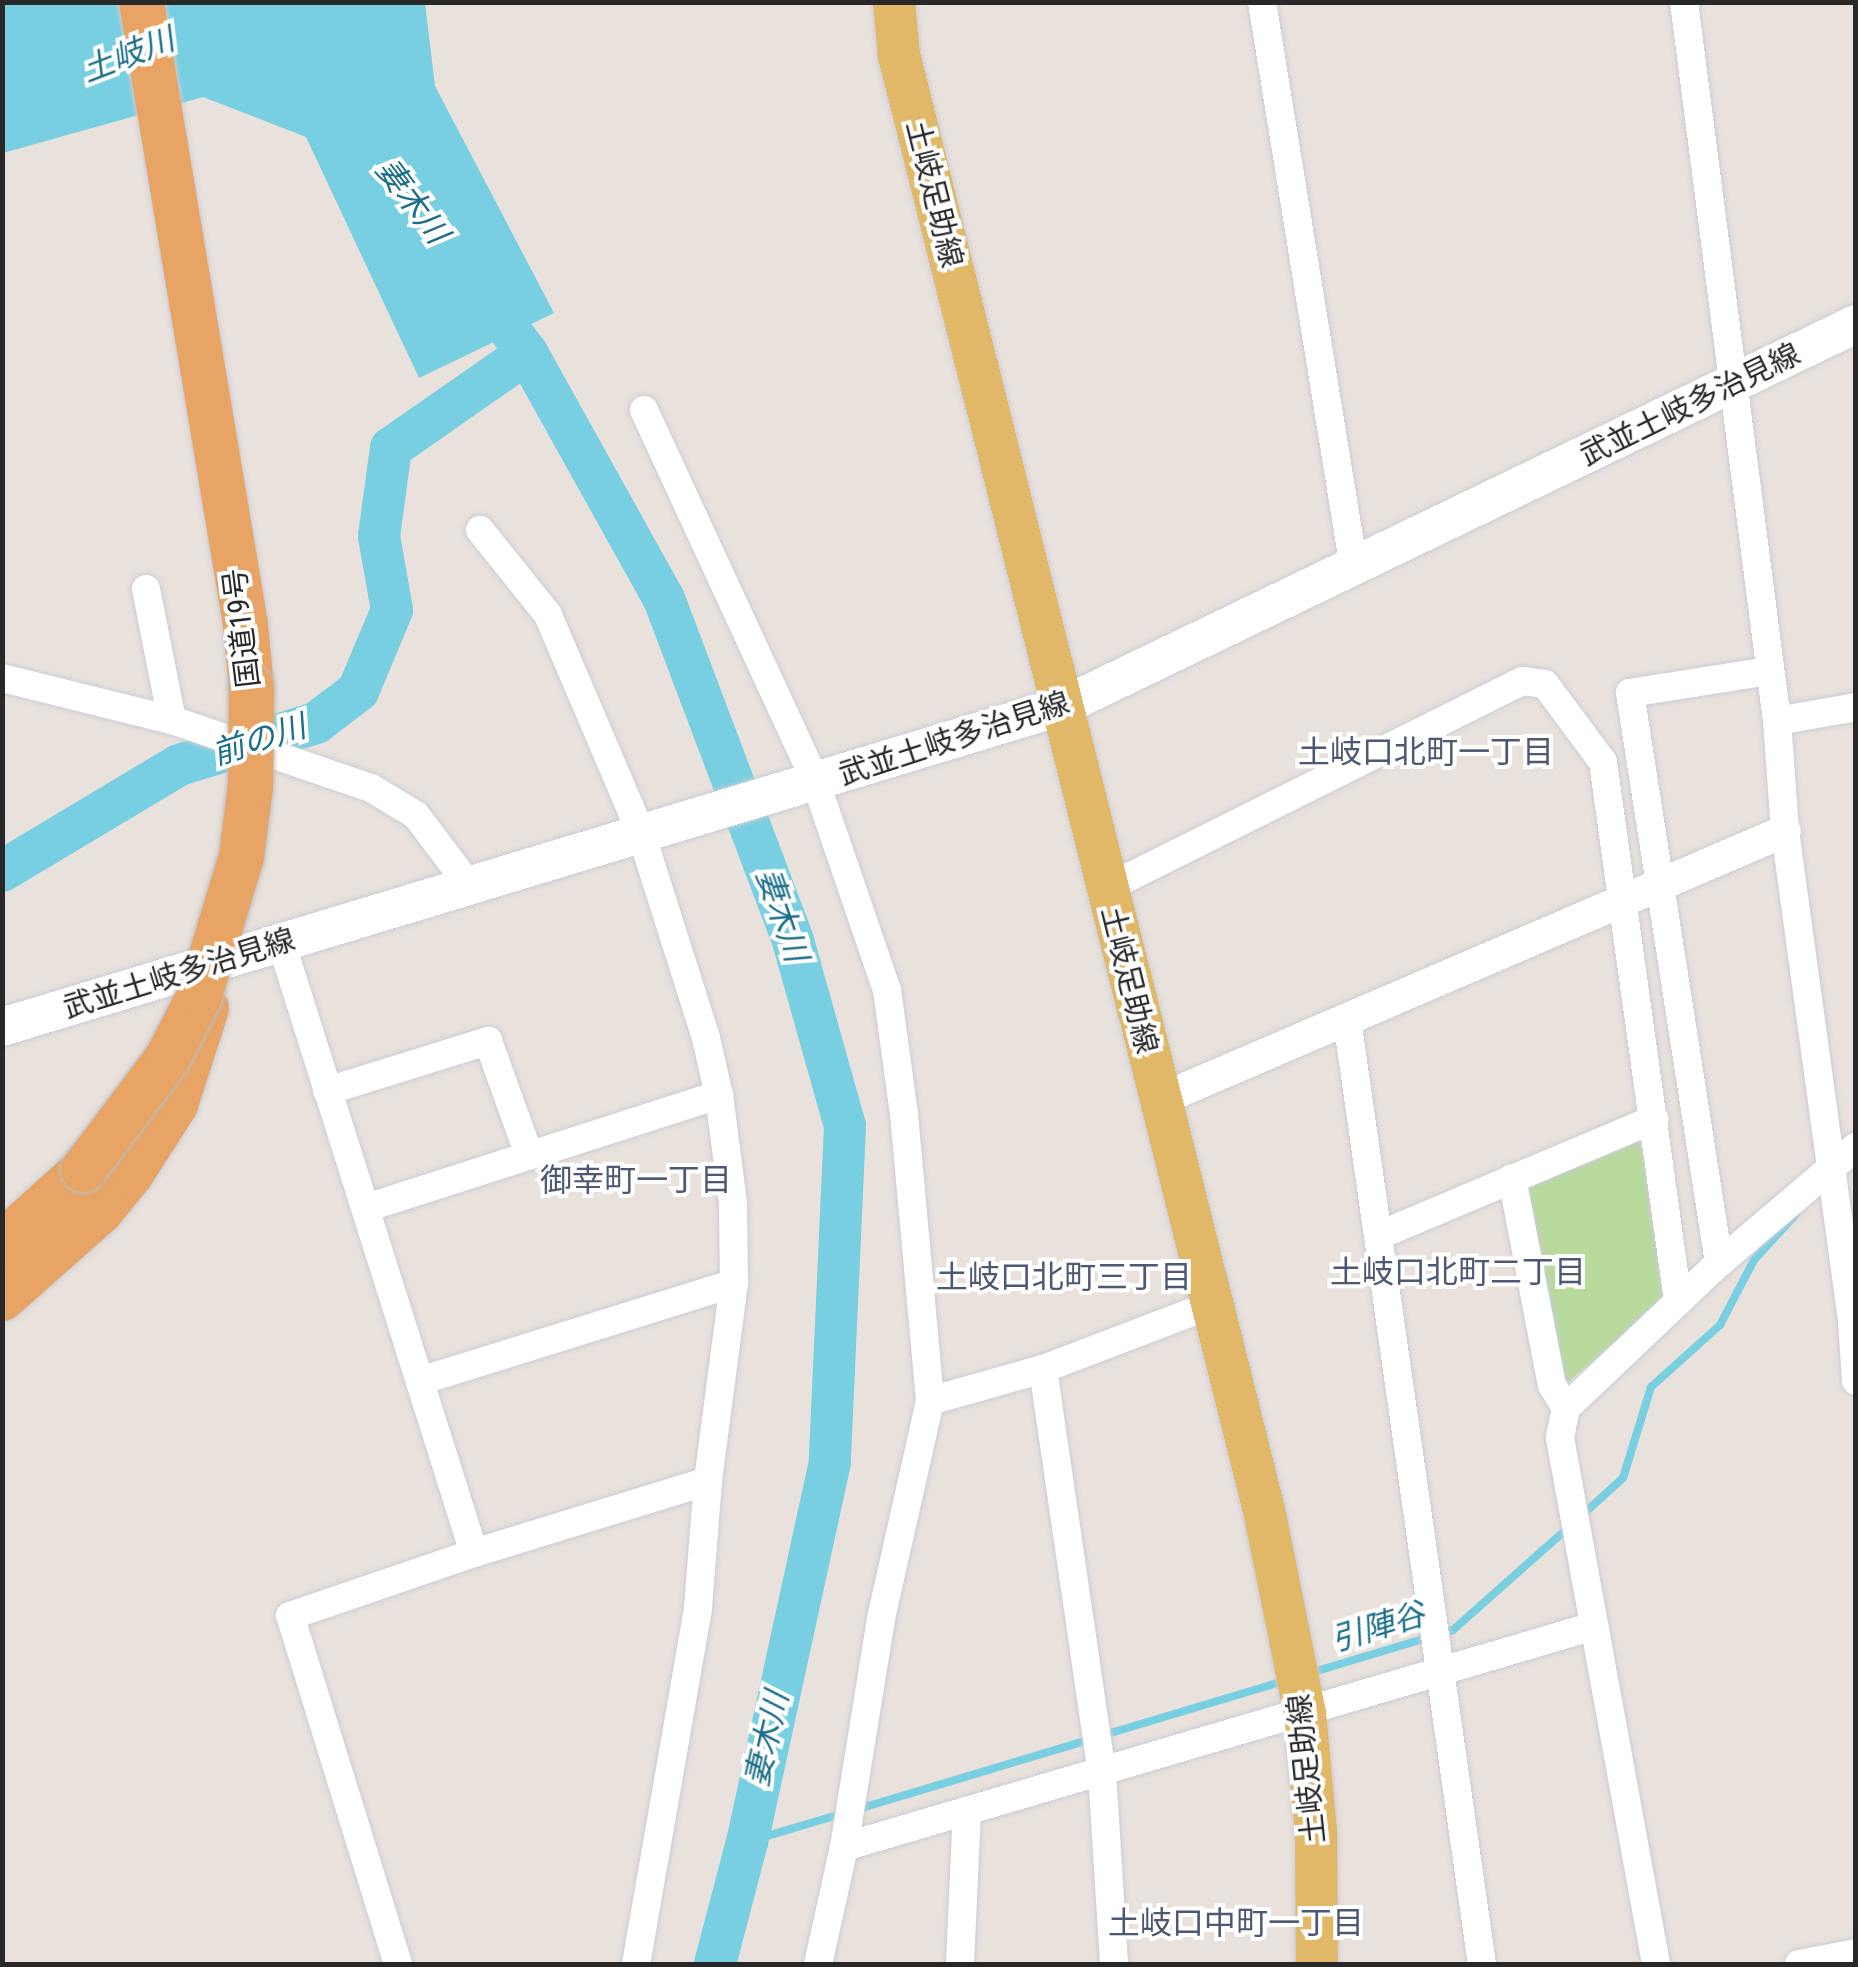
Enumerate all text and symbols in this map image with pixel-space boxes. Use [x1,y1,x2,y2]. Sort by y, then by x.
water label: 土岐川 [76,20,180,90]
street label: 土岐足助線 [898,117,970,271]
water label: 妻木川 [368,151,456,251]
street label: 武並土岐多治見線 [1574,336,1806,474]
street label: 国道19号 [217,566,267,690]
street label: 武並土岐多治見線 [834,685,1074,793]
water label: 前の川 [207,707,311,773]
district label: 土岐口北町一丁目 [1298,733,1554,771]
water label: 妻木川 [748,863,816,967]
street label: 土岐足助線 [1093,903,1165,1057]
street label: 武並土岐多治見線 [59,922,299,1026]
district label: 御幸町一丁目 [540,1161,732,1199]
district label: 土岐口北町二丁目 [1330,1253,1586,1291]
district label: 土岐口北町三丁目 [936,1258,1192,1296]
water label: 引陣谷 [1326,1595,1430,1659]
water label: 妻木川 [737,1688,797,1790]
street label: 土岐足助線 [1281,1693,1333,1845]
district label: 土岐口中町一丁目 [1108,1904,1364,1942]

